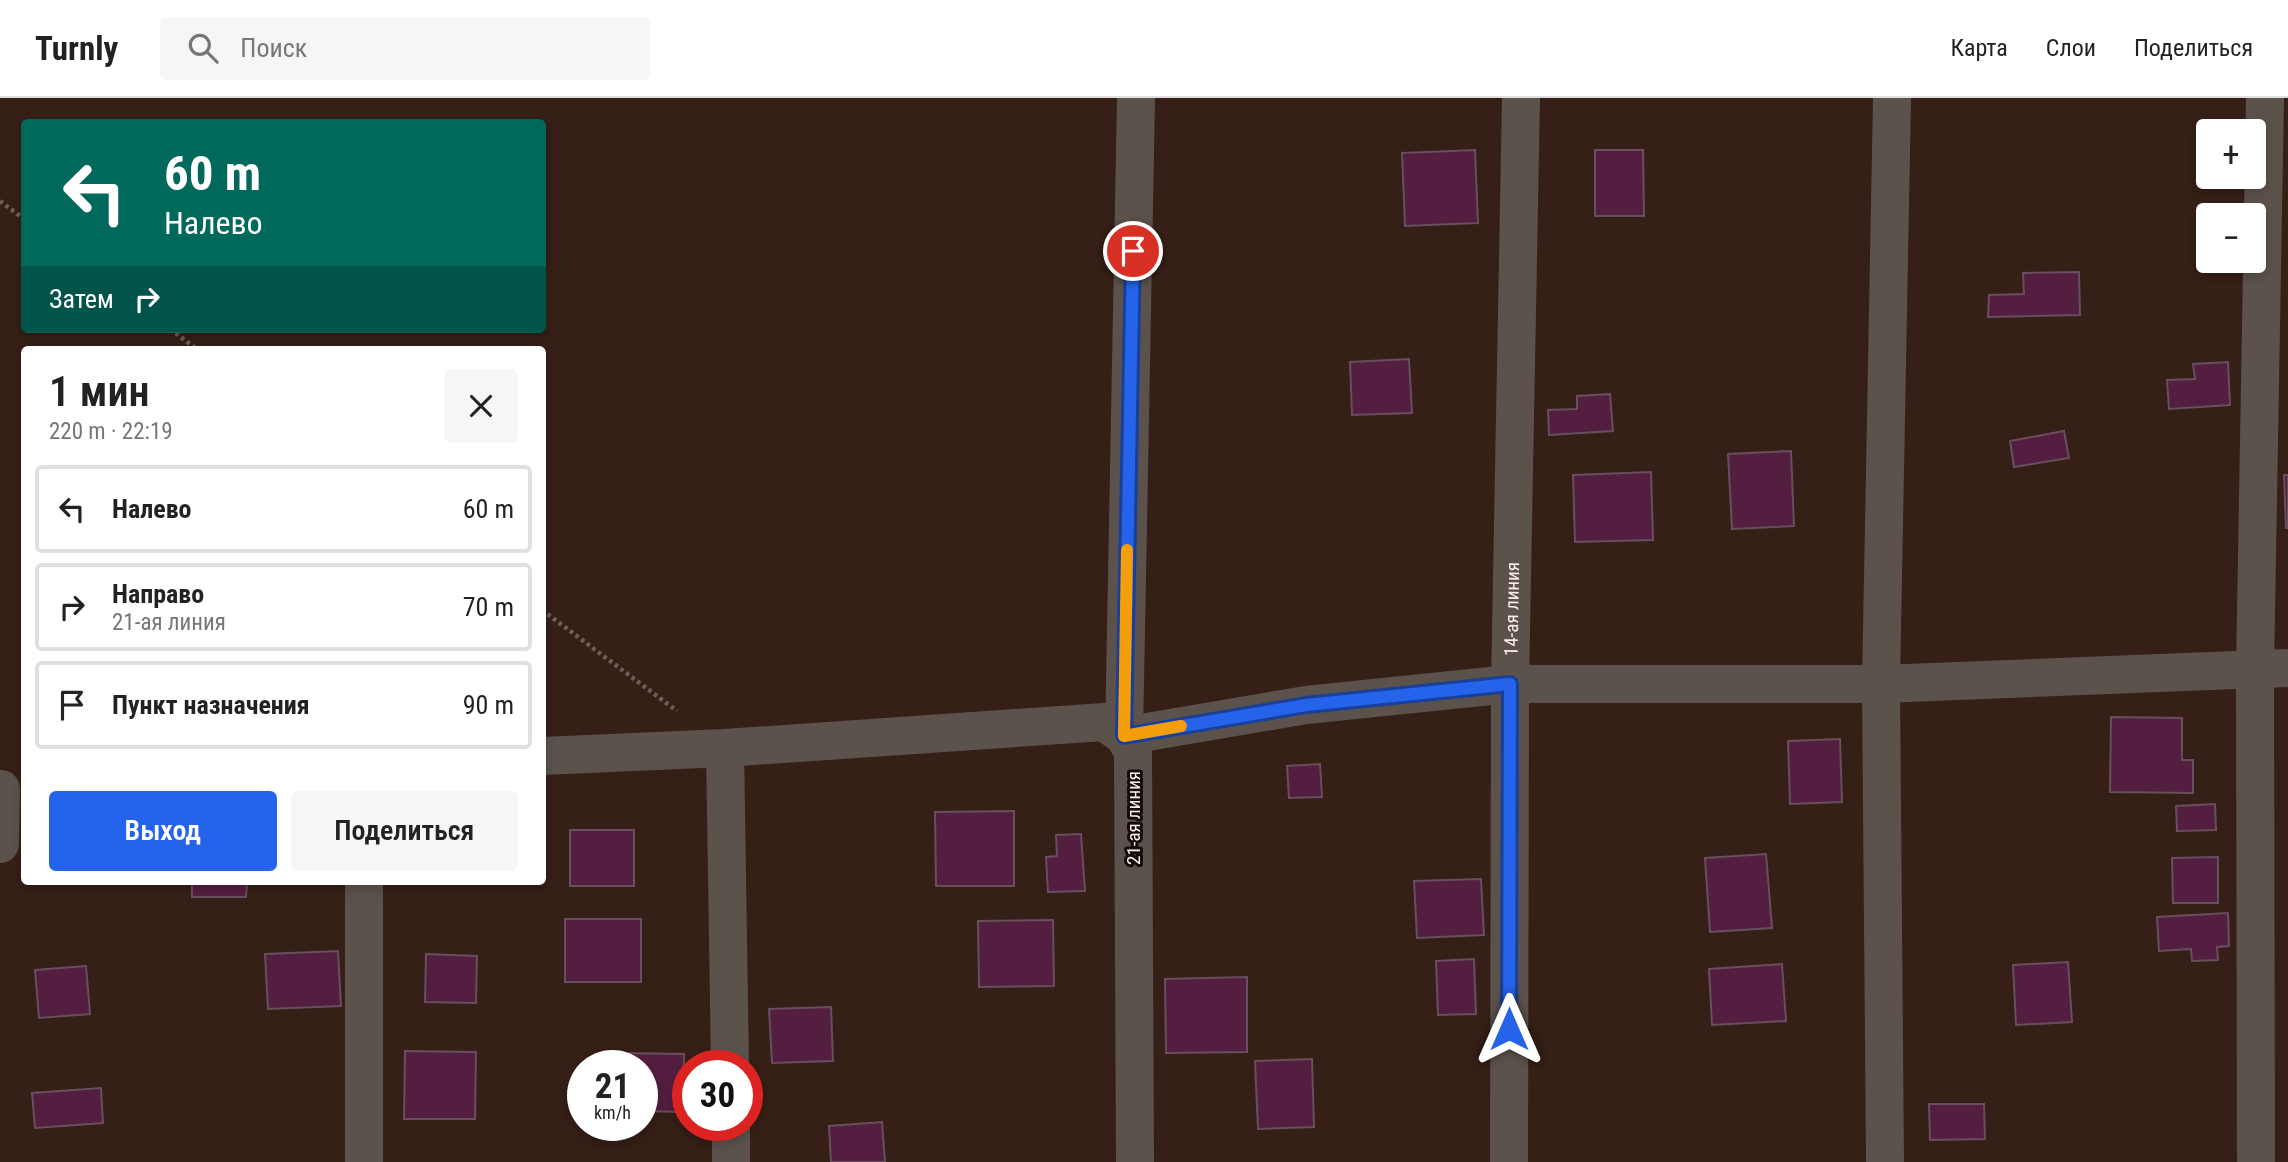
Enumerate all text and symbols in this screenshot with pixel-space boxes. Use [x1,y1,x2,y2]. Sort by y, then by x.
search box [160,17,650,80]
text: Turnly [35,29,118,68]
icon: search [184,29,222,67]
text: Поиск [240,33,307,63]
text: Карта [1950,34,2008,62]
text: Слои [2046,34,2096,62]
text: Поделиться [2134,34,2253,62]
map controls [2196,119,2266,273]
button: + [2196,119,2266,189]
text: 60 m [164,145,261,202]
icon: left [49,147,140,238]
button: − [2196,203,2266,273]
text: Налево [164,204,263,242]
pin [1103,221,1163,281]
icon: arrive [1114,232,1152,270]
icon: right [128,280,166,318]
text: Затем [49,284,114,314]
text: 1 мин [49,367,150,416]
button: close [444,369,518,443]
text: 220 m · 22:19 [49,418,173,445]
icon: left [53,490,91,528]
text: Налево [112,494,192,524]
text: 60 m [463,494,514,524]
street label: 14-ая линия [1499,562,1524,656]
text: Направо [112,579,204,609]
icon: right [53,588,91,626]
text: 70 m [463,592,514,622]
text: 21-ая линия [112,609,226,636]
icon: arrive [53,686,91,724]
text: Пункт назначения [112,690,310,720]
text: 90 m [463,690,514,720]
street label: 21-ая линия [1122,771,1145,865]
button: Выход [49,791,277,871]
button: Поделиться [291,791,518,871]
position arrow [1472,992,1546,1066]
speed limit sign: 30 [672,1050,763,1141]
text: 21 [595,1066,630,1107]
text: km/h [594,1102,631,1123]

